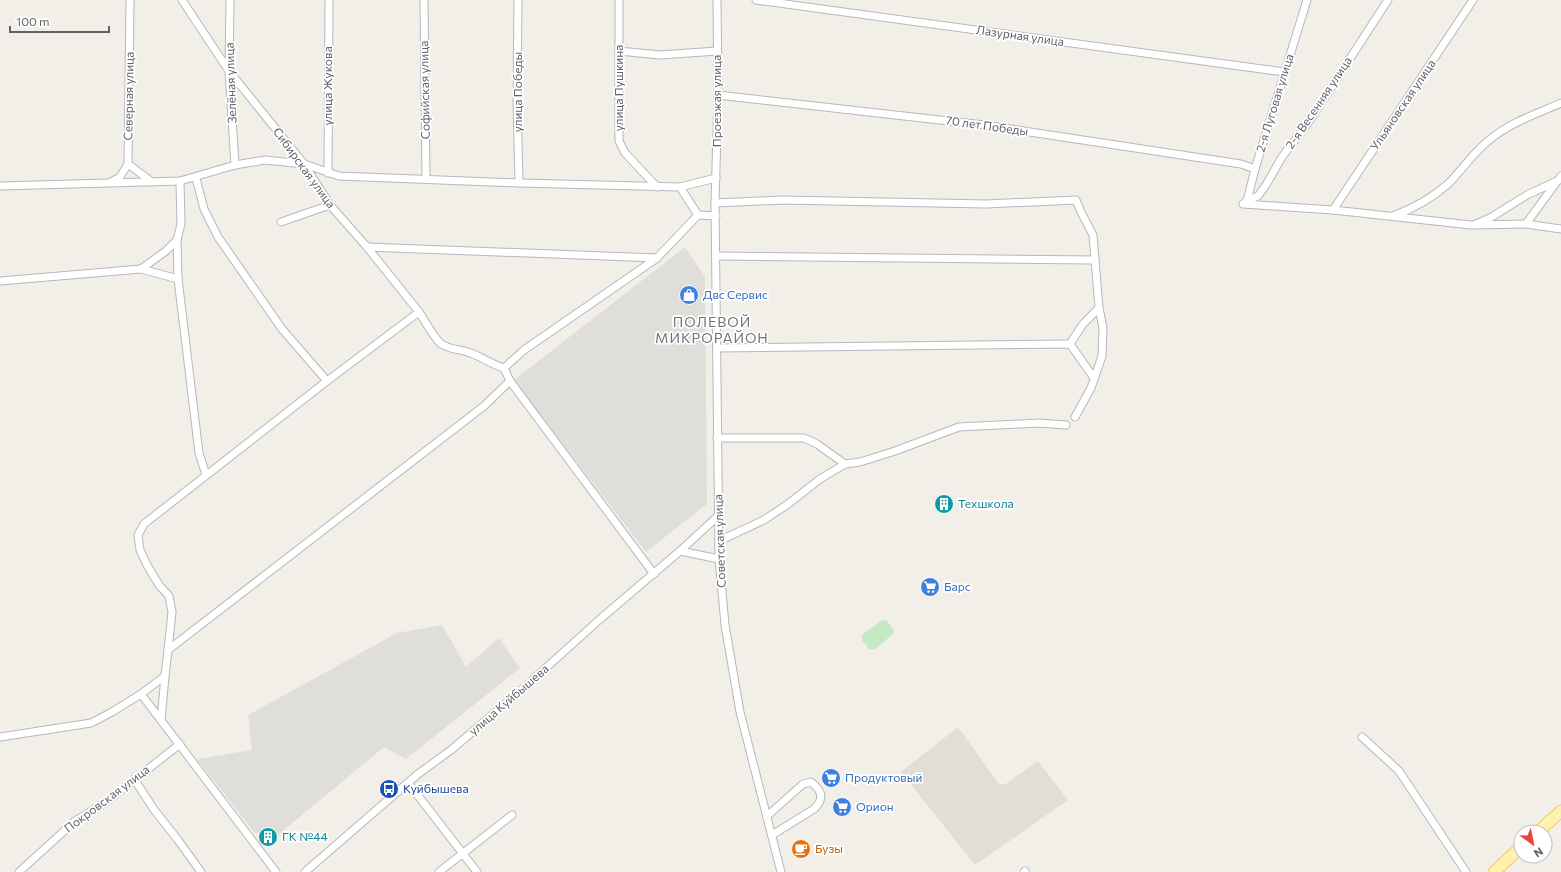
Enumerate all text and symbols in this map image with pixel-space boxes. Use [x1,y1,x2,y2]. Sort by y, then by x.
scale bar [10,8,109,34]
text: 100 m [16,14,50,28]
street label: Лазурная улица [975,22,1065,48]
street label: Софийская улица [416,41,432,139]
street label: Зелёная улица [222,42,238,124]
street label: улица Пушкина [611,45,625,131]
street label: улица Жукова [320,46,334,126]
street label: Северная улица [120,51,136,140]
street label: улица Победы [510,52,524,132]
street label: 2-я Луговая улица [1252,52,1296,153]
street label: 2-я Весенняя улица [1282,54,1354,151]
street label: Проезжая улица [709,55,723,147]
street label: Ульяновская улица [1367,56,1438,153]
street label: 70 лет Победы [945,112,1029,138]
street label: Сибирская улица [271,124,339,210]
shop icon: Двс Сервис [678,284,700,306]
place label: Двс Сервис [703,287,768,301]
district label: ПОЛЕВОЙ МИКРОРАЙОН [655,313,769,346]
building icon: Техшкола [933,493,955,515]
street label: Советская улица [710,494,728,588]
place label: Техшкола [958,496,1014,510]
supermarket icon: Барс [919,576,941,598]
place label: Барс [944,579,971,593]
street label: улица Куйбышева [466,661,551,738]
street label: Покровская улица [61,762,152,835]
supermarket icon: Продуктовый [820,767,842,789]
place label: Продуктовый [845,770,922,784]
bus stop icon: Куйбышева [378,778,400,800]
place label: Куйбышева [403,781,469,795]
supermarket icon: Орион [831,796,853,818]
place label: Орион [856,799,894,813]
north arrow [1513,824,1553,864]
building icon: ГК №44 [257,826,279,848]
place label: ГК №44 [282,829,328,843]
cafe icon: Бузы [790,838,812,860]
place label: Бузы [815,841,843,855]
text: N [1532,845,1546,861]

